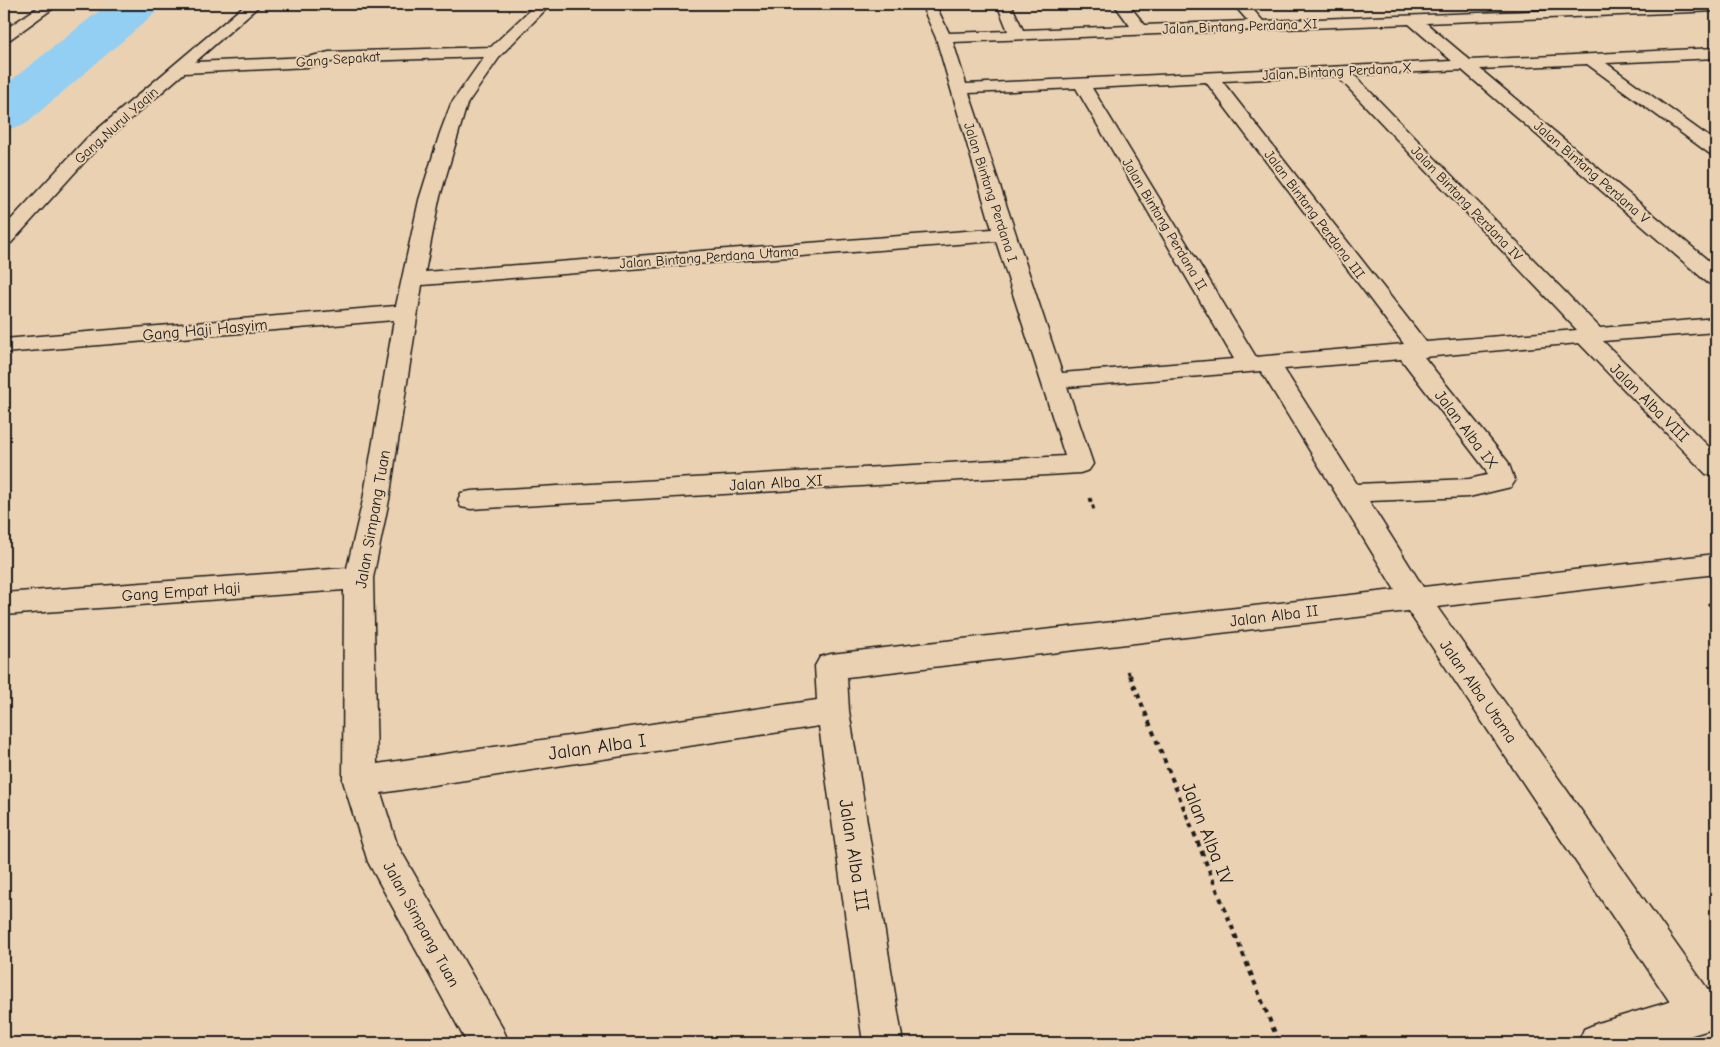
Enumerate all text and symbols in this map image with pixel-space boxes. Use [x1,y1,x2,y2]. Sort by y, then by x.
street label: Jalan Bintang Perdana XI [1162,15,1318,38]
street label: Gang Sepakat [295,48,382,71]
street label: Jalan Bintang Perdana X [1262,59,1412,84]
street label: Gang Nurul Yaqin [71,83,162,167]
street label: Jalan Bintang Perdana V [1530,117,1653,228]
street label: Jalan Bintang Perdana I [960,120,1021,264]
street label: Jalan Bintang Perdana IV [1407,142,1526,265]
street label: Jalan Bintang Perdana III [1261,147,1369,282]
street label: Jalan Bintang Perdana II [1118,155,1211,293]
street label: Jalan Bintang Perdana Utama [619,243,799,272]
street label: Gang Haji Hasyim [142,316,268,344]
street label: Jalan Alba VIII [1606,360,1692,446]
street label: Jalan Alba IX [1431,387,1502,472]
street label: Jalan Simpang Tuan [352,449,394,590]
street label: Jalan Alba XI [729,472,823,494]
street label: Gang Empat Haji [121,579,241,605]
street label: Jalan Alba II [1229,602,1319,630]
street label: Jalan Alba Utama [1436,637,1520,746]
street label: Jalan Alba I [547,729,647,765]
street label: Jalan Alba IV [1177,779,1238,889]
street label: Jalan Alba III [834,798,874,913]
street label: Jalan Simpang Tuan [379,859,463,990]

